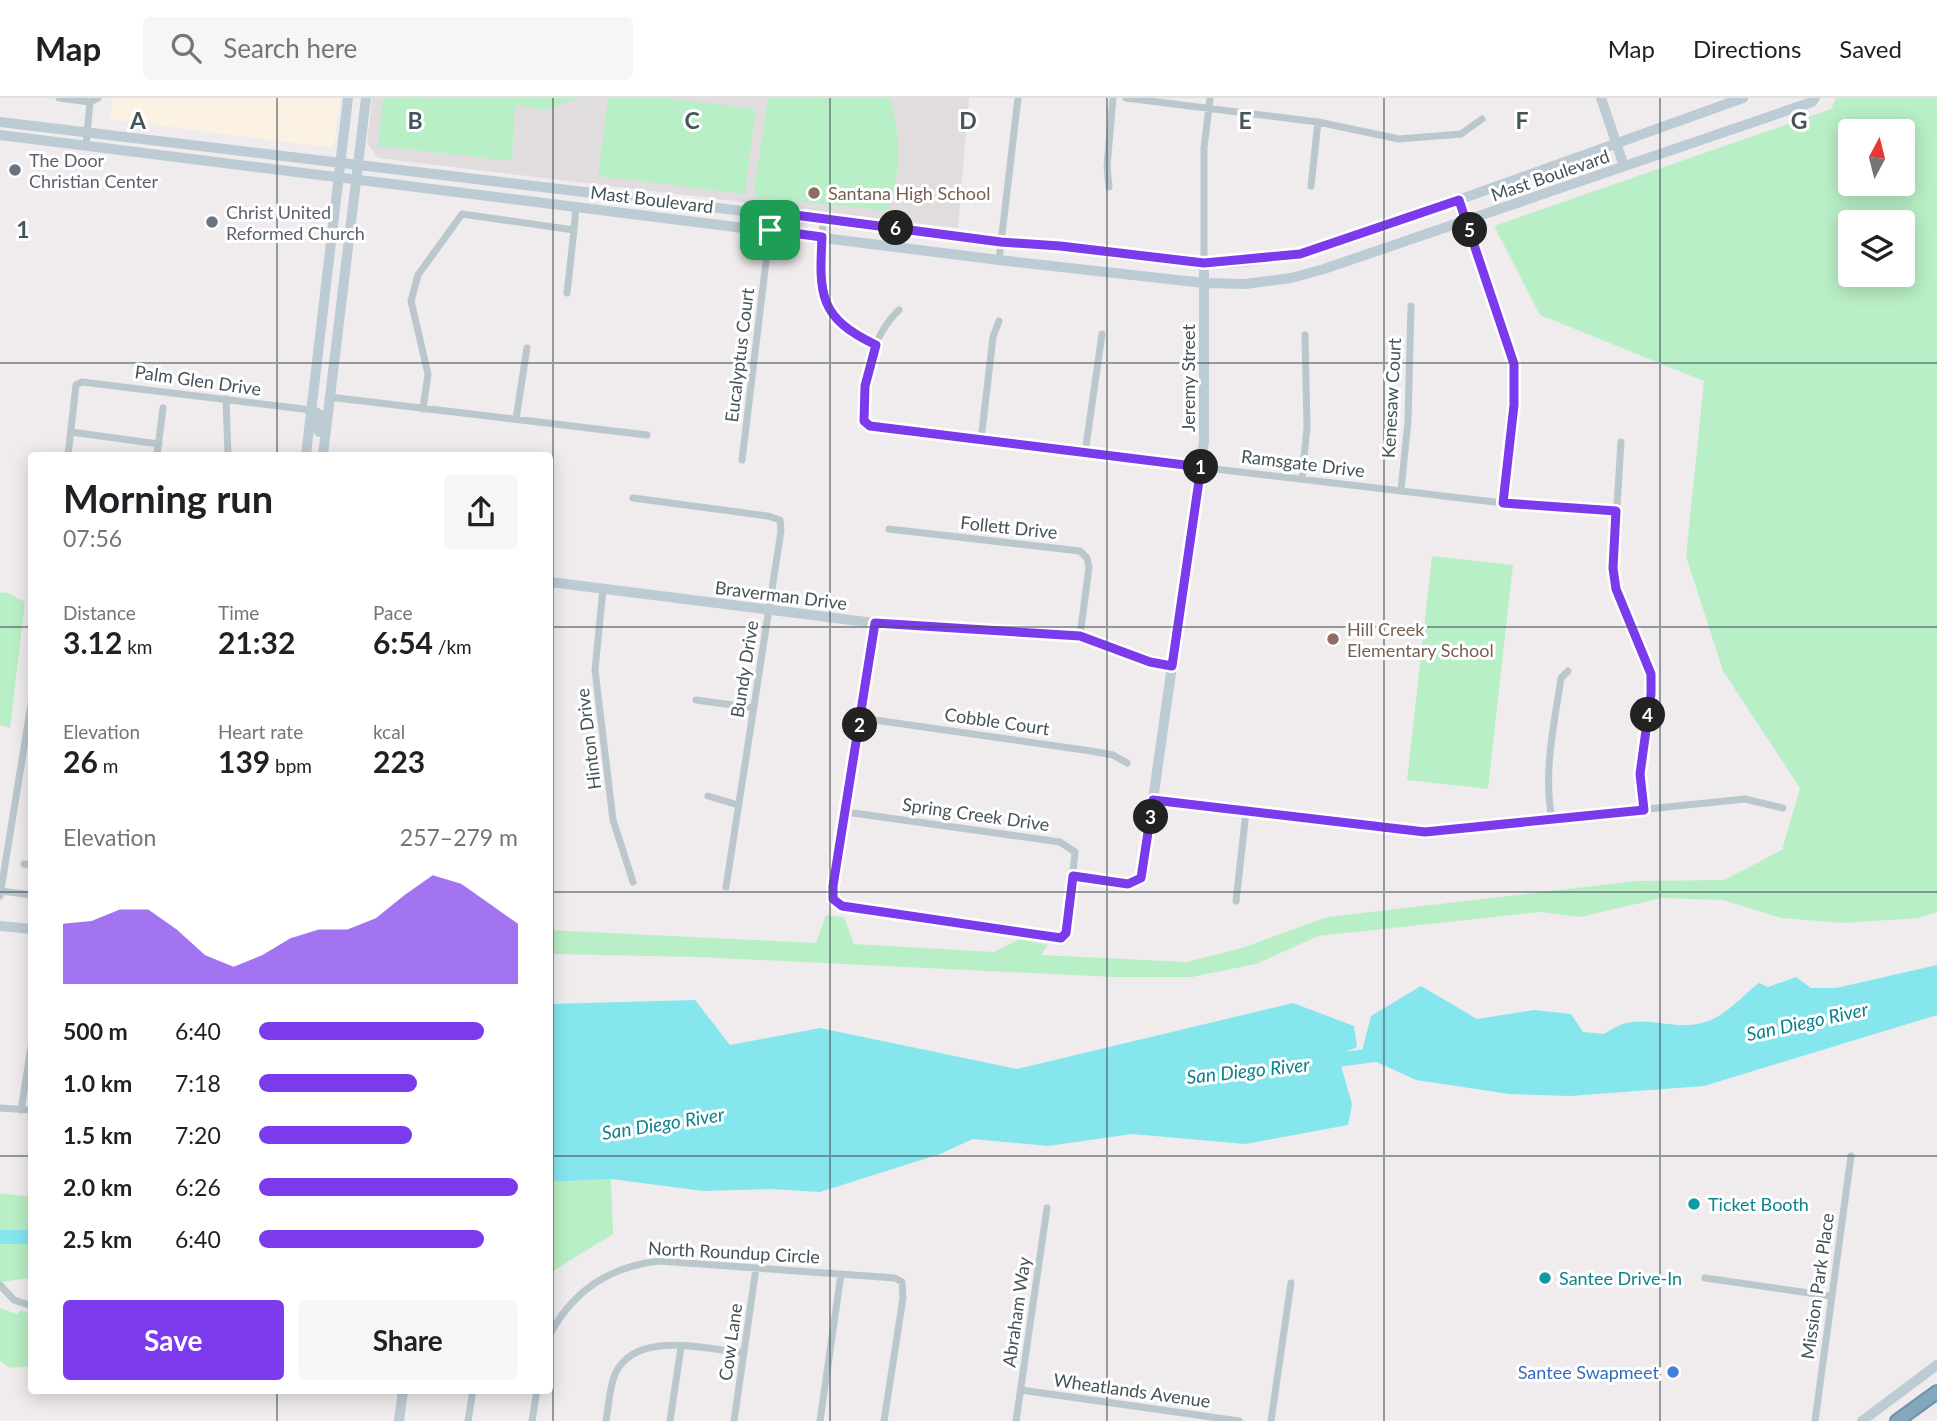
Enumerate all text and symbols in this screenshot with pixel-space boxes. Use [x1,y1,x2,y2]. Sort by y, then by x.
search box [143,17,633,80]
text: Map [35,28,101,68]
icon: search [167,29,205,67]
text: Search here [223,32,357,64]
text: Map [1608,34,1655,63]
text: Directions [1693,34,1801,63]
text: Saved [1839,34,1902,63]
text: A [129,106,147,134]
text: B [407,106,423,134]
text: C [684,106,700,134]
text: D [959,106,977,134]
text: E [1238,106,1252,134]
text: F [1515,106,1529,134]
text: G [1791,106,1807,134]
north arrow [1838,119,1914,196]
map controls [1838,119,1915,287]
street label: Mast Boulevard [1488,144,1612,206]
place label: The Door Christian Center [29,149,159,192]
marker: The Door Christian Center [7,162,23,178]
street label: Mast Boulevard [589,181,715,217]
place label: Santana High School [828,182,990,204]
marker: Santana High School [806,185,822,201]
pin [740,200,800,260]
place label: Christ United Reformed Church [226,201,365,244]
button: layers [1838,210,1915,287]
icon: arrive [751,211,789,249]
pin: 6 [878,211,914,246]
pin: 5 [1452,212,1488,248]
marker: Christ United Reformed Church [204,214,220,230]
text: 1 [16,215,30,243]
text: 6 [890,216,901,239]
text: 5 [1464,218,1475,241]
street label: Eucalyptus Court [720,286,758,423]
street label: Jeremy Street [1177,324,1199,432]
street label: Kenesaw Court [1377,337,1405,459]
street label: Palm Glen Drive [133,360,263,400]
street label: Ramsgate Drive [1240,445,1366,481]
pin: 1 [1184,450,1218,484]
text: 1 [1195,455,1206,478]
text: Morning run [63,475,273,521]
button: share [444,475,518,549]
street label: Follett Drive [959,511,1059,543]
text: 07:56 [63,524,122,552]
street label: Braverman Drive [714,576,848,614]
text: Distance [63,601,136,624]
text: Time [218,601,259,624]
text: Pace [373,601,412,624]
place label: Hill Creek Elementary School [1347,618,1494,661]
street label: Bundy Drive [725,619,763,719]
text: 3.12 [63,624,122,660]
text: 21:32 [218,624,295,660]
text: 6:54 [373,624,433,660]
marker: Hill Creek Elementary School [1325,631,1341,647]
text: km [122,635,152,658]
text: /km [433,635,472,658]
street label: Hinton Drive [571,687,605,791]
pin: 4 [1630,698,1666,732]
street label: Cobble Court [943,703,1051,739]
text: 4 [1642,703,1653,726]
pin: 2 [842,708,878,742]
text: 2 [854,713,865,736]
text: Elevation [63,720,140,743]
text: Heart rate [218,720,303,743]
text: kcal [373,720,405,743]
text: 26 [63,743,98,779]
text: 139 [218,743,270,779]
text: 223 [373,743,425,779]
text: m [98,754,118,777]
text: bpm [270,754,312,777]
street label: Spring Creek Drive [901,793,1051,835]
pin: 3 [1134,800,1168,834]
text: 3 [1145,805,1156,828]
text: Elevation [63,823,156,851]
text: 257–279 m [400,823,518,851]
water label: San Diego River [1744,997,1870,1045]
text: 500 m [63,1017,128,1045]
text: 6:40 [175,1017,221,1045]
water label: San Diego River [1185,1052,1311,1088]
text: 1.0 km [63,1069,132,1097]
text: 7:18 [175,1069,221,1097]
water label: San Diego River [600,1102,726,1144]
text: 1.5 km [63,1121,132,1149]
text: 7:20 [175,1121,221,1149]
text: 2.0 km [63,1173,132,1201]
text: 6:26 [175,1173,221,1201]
place label: Ticket Booth [1708,1193,1809,1215]
marker: Ticket Booth [1686,1196,1702,1212]
street label: Mission Park Place [1796,1212,1838,1360]
text: 2.5 km [63,1225,132,1253]
text: 6:40 [175,1225,221,1253]
street label: North Roundup Circle [648,1237,820,1267]
street label: Abraham Way [997,1255,1035,1369]
place label: Santee Drive-In [1559,1267,1682,1289]
marker: Santee Drive-In [1537,1270,1553,1286]
button: Save [63,1300,284,1380]
button: Share [298,1300,518,1380]
street label: Cow Lane [714,1302,746,1382]
place label: Santee Swapmeet [1518,1361,1660,1383]
marker: Santee Swapmeet [1665,1364,1681,1380]
street label: Wheatlands Avenue [1052,1368,1212,1412]

